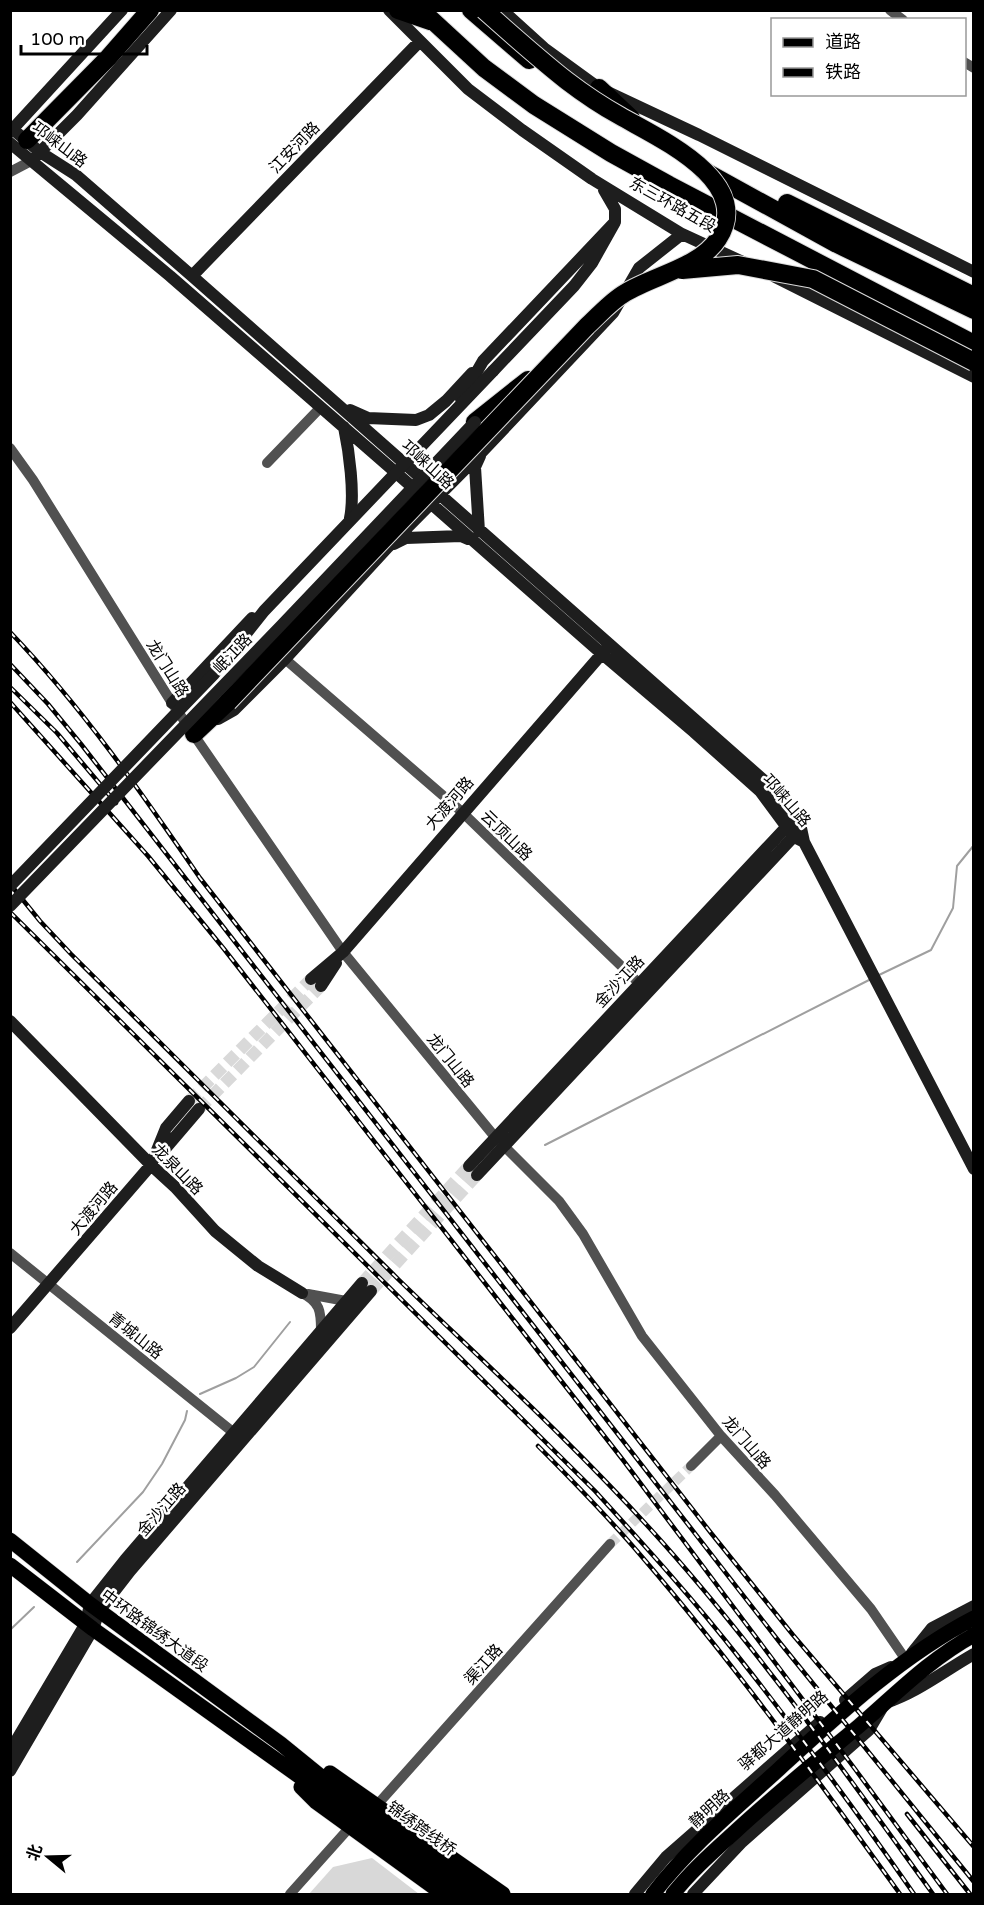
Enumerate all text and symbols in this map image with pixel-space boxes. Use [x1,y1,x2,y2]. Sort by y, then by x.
scale bar [21,18,147,56]
legend [771,18,966,96]
text: 100 m [30,28,85,50]
text: 道路 [825,31,861,53]
text: 铁路 [825,61,861,83]
street label: 邛崃山路 [28,118,91,172]
street label: 江安河路 [265,118,324,178]
street label: 东三环路五段 [626,173,719,237]
street label: 邛崃山路 [397,436,458,494]
street label: 岷江路 [209,629,257,678]
street label: 龙门山路 [142,636,193,701]
street label: 邛崃山路 [758,770,815,831]
street label: 大渡河路 [421,773,478,834]
street label: 云顶山路 [476,806,536,865]
street label: 金沙江路 [591,951,649,1012]
street label: 龙门山路 [422,1029,478,1092]
street label: 龙泉山路 [148,1140,207,1199]
street label: 大渡河路 [66,1178,122,1240]
street label: 青城山路 [104,1308,167,1364]
street label: 龙门山路 [718,1412,775,1473]
street label: 金沙江路 [133,1479,190,1540]
street label: 中环路锦绣大道段 [97,1585,212,1677]
street label: 渠江路 [460,1640,507,1689]
street label: 驿都大道静明路 [735,1686,832,1775]
street label: 静明路 [685,1785,734,1832]
street label: 锦绣跨线桥 [383,1797,460,1860]
north arrow [18,1827,78,1887]
text: 北 [23,1842,47,1863]

